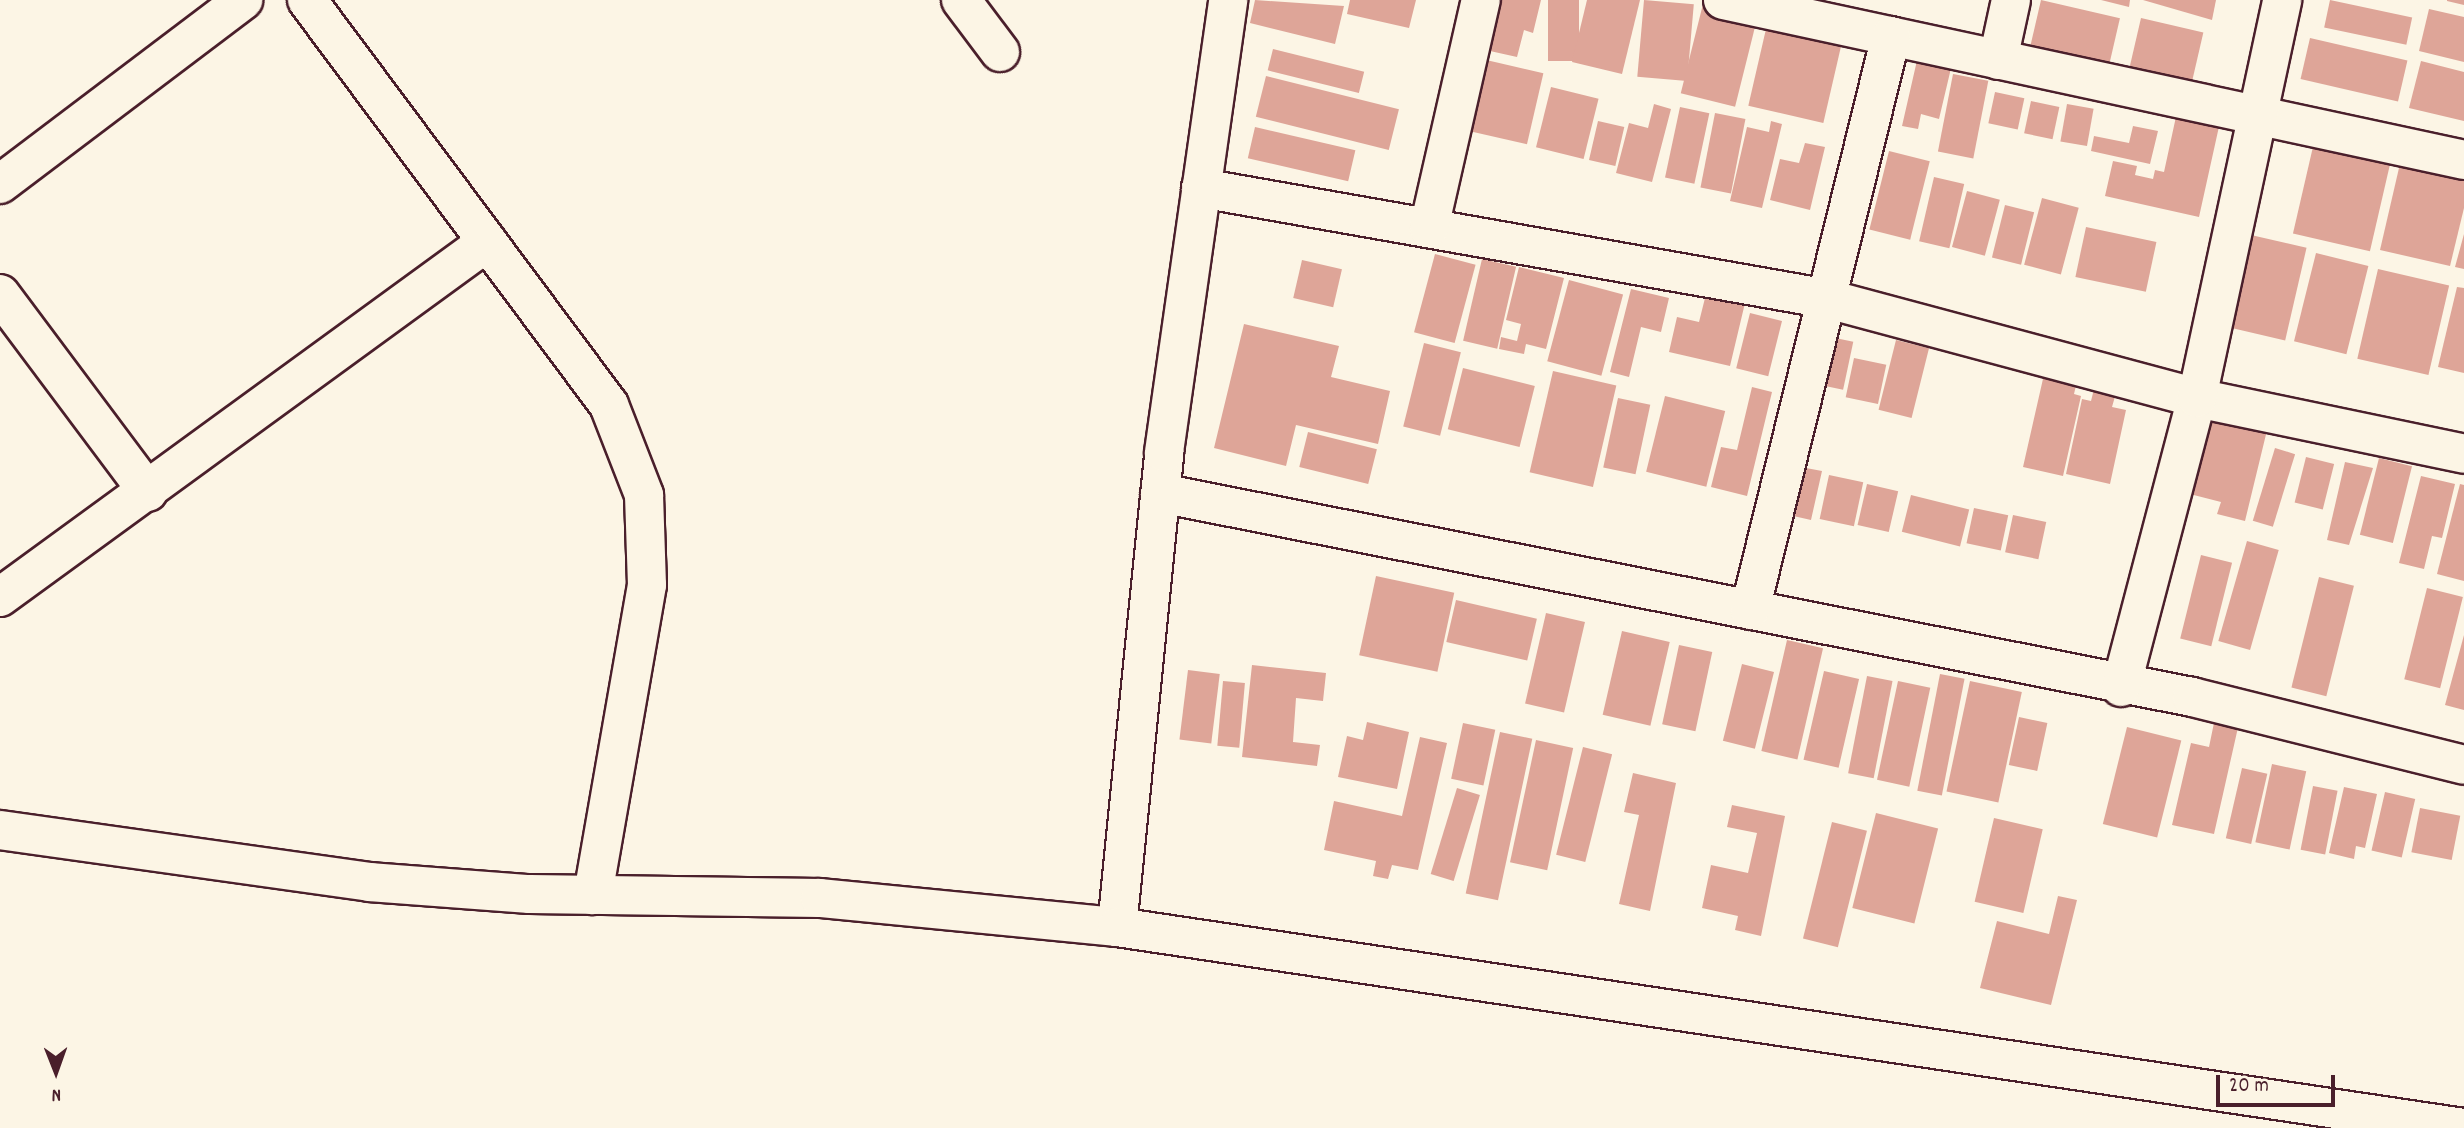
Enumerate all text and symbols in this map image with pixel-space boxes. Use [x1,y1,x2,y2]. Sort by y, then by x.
north arrow [21,1037,91,1107]
scale bar [2219,1062,2338,1106]
text: 20 m [2229,1072,2269,1102]
text: N [51,1080,61,1107]

